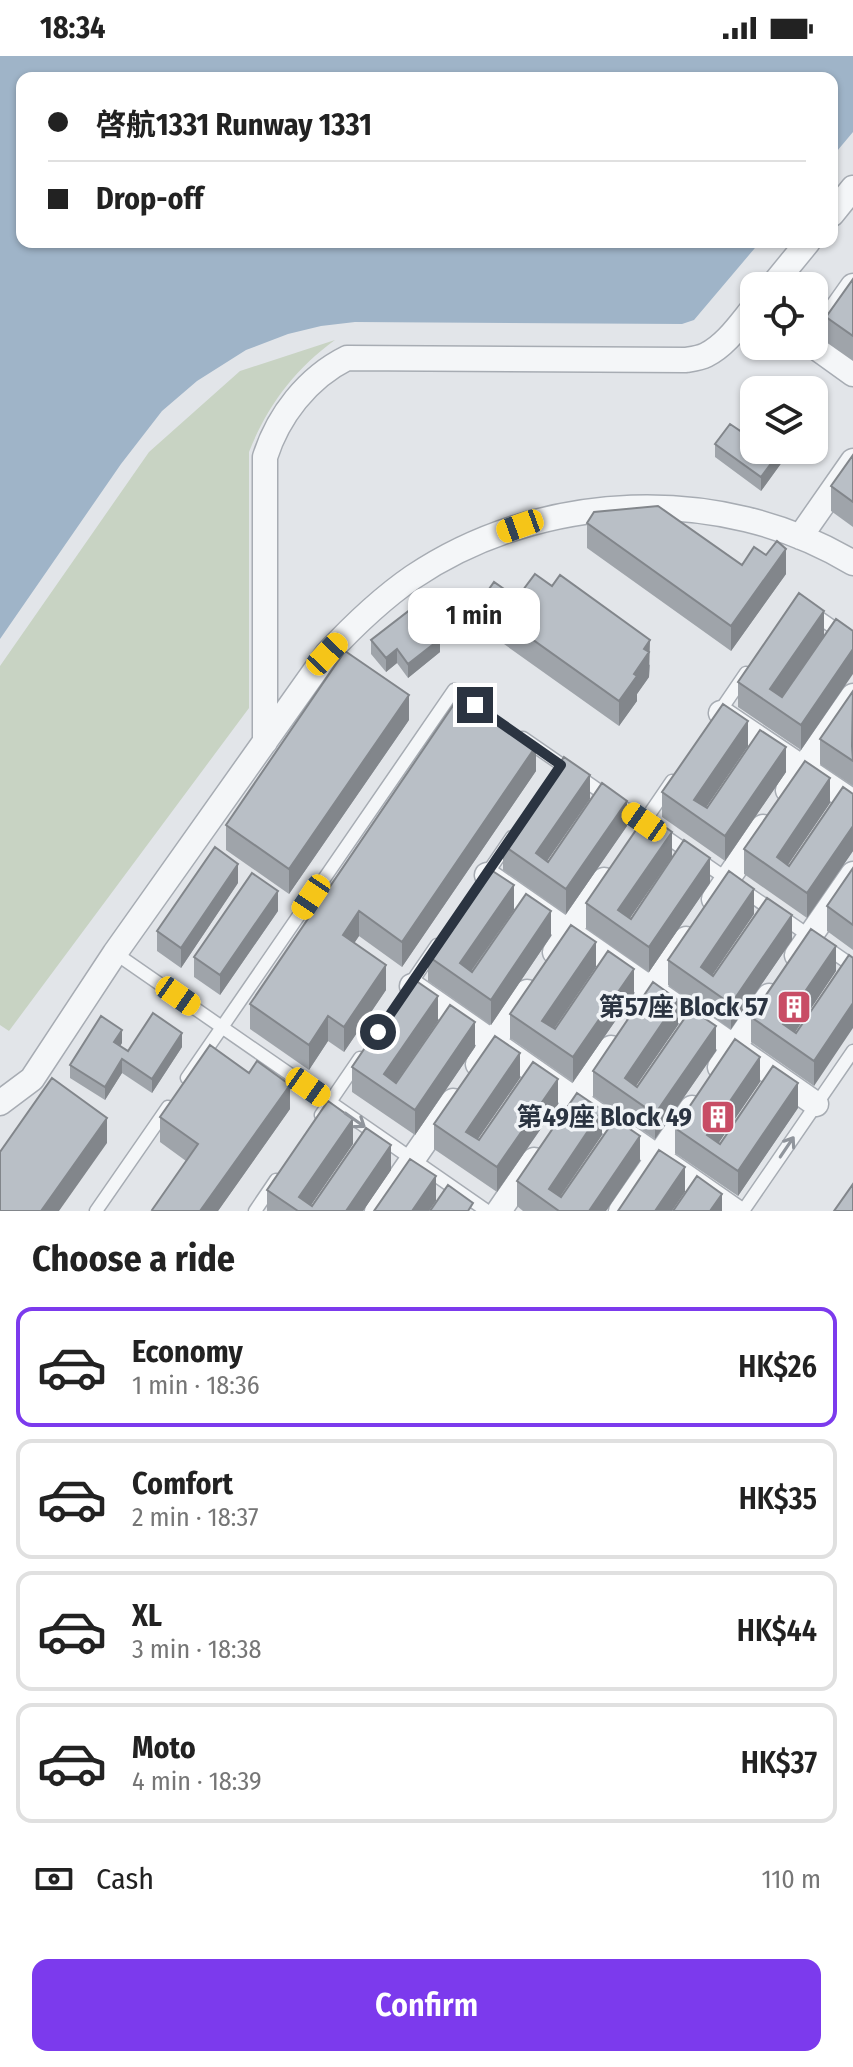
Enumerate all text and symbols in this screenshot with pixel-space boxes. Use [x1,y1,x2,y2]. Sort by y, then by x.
text: 18:34 [40,10,105,46]
text: 啓航1331 Runway 1331 [96,107,372,143]
text: Drop-off [96,181,203,217]
map controls [740,272,828,464]
button: locate [740,272,828,360]
button: layers [740,376,828,464]
car [493,507,547,545]
callout: 1 min [409,589,541,645]
text: 1 min [446,600,502,631]
car [302,628,352,680]
route end [457,687,493,723]
car [617,798,671,846]
car [288,870,334,924]
car [151,972,205,1020]
building icon: 第57座 Block 57 [775,988,813,1026]
place label: 第57座 Block 57 [599,992,768,1023]
route start [360,1014,396,1050]
car [281,1063,335,1111]
building icon: 第49座 Block 49 [699,1098,737,1136]
place label: 第49座 Block 49 [517,1102,692,1133]
one-way arrow [344,1112,366,1128]
one-way arrow [779,1136,795,1158]
text: Choose a ride [32,1237,235,1281]
icon: car [36,1331,108,1403]
text: Economy [132,1334,243,1370]
text: HK$26 [738,1349,817,1385]
text: 1 min · 18:36 [132,1370,260,1401]
icon: car [36,1463,108,1535]
text: Comfort [132,1466,233,1502]
text: HK$35 [739,1481,817,1517]
text: 2 min · 18:37 [132,1502,259,1533]
icon: car [36,1595,108,1667]
text: XL [132,1598,162,1634]
text: HK$44 [737,1613,817,1649]
text: 3 min · 18:38 [132,1634,261,1665]
icon: car [36,1727,108,1799]
text: Moto [132,1730,196,1766]
text: HK$37 [741,1745,817,1781]
text: 4 min · 18:39 [132,1766,262,1797]
icon: cash [32,1857,76,1901]
text: Cash [96,1861,154,1897]
text: 110 m [761,1864,821,1895]
button: Confirm [32,1959,821,2051]

